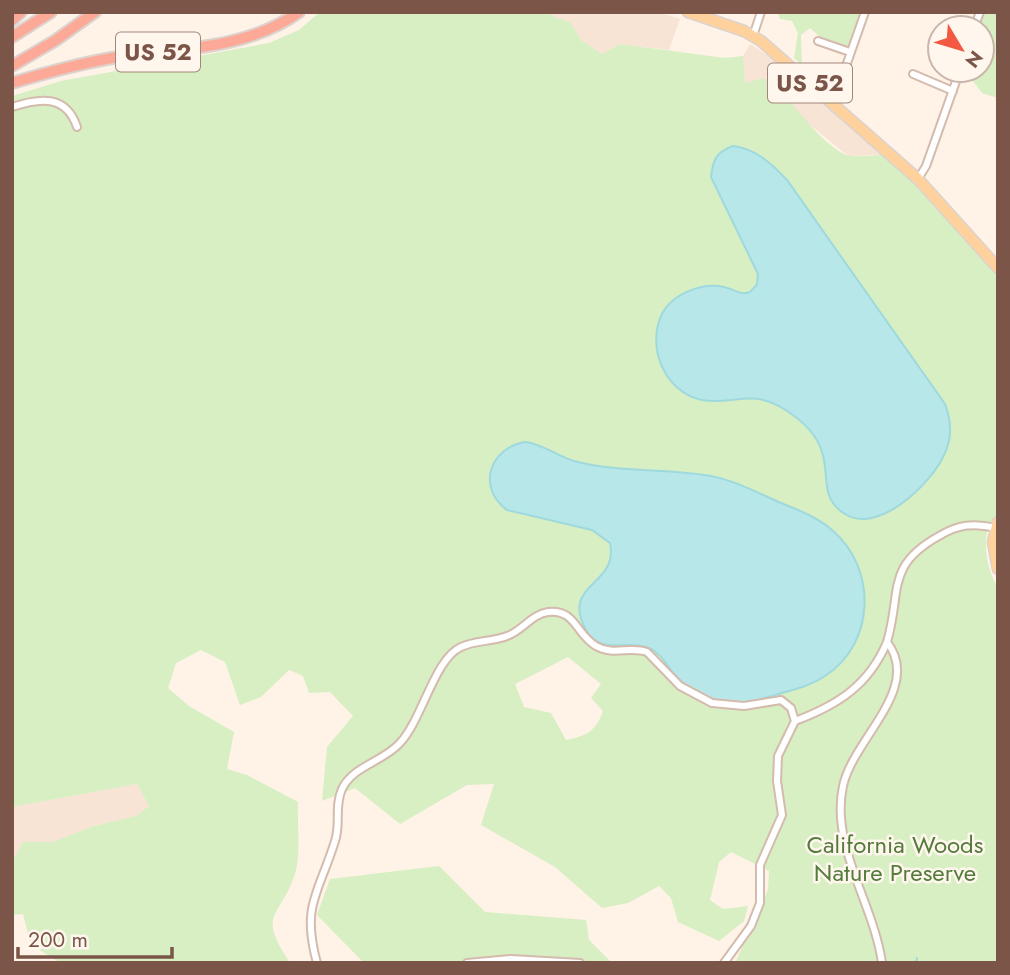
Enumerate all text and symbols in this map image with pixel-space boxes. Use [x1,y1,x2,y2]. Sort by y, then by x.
north arrow [926,14,996,84]
road number: US 52 [116,32,200,72]
text: N [959,45,989,73]
road number: US 52 [768,64,852,102]
park label: California Woods Nature Preserve [807,827,983,890]
scale bar [18,916,172,960]
text: 200 m [28,925,88,955]

